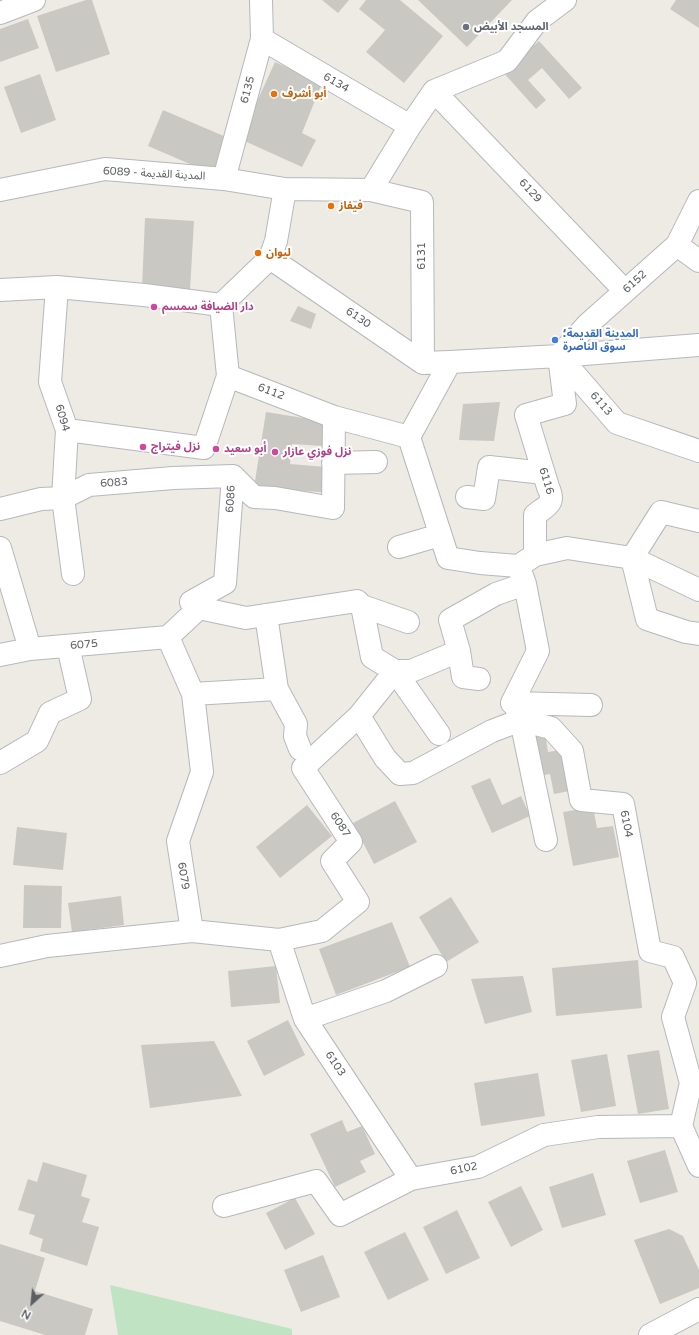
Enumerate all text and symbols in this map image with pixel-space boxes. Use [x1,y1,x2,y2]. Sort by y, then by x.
place label: المسجد الأبيض [474,20,548,34]
marker: المسجد الأبيض [461,22,471,32]
street label: 6134 [321,70,351,96]
street label: 6135 [238,75,258,105]
place label: أبو أشرف [282,87,326,101]
marker: أبو أشرف [269,89,279,99]
street label: المدينة القديمة - 6089 [102,165,206,183]
street label: 6129 [516,176,544,206]
place label: فيفاز [339,199,363,213]
marker: فيفاز [326,201,336,211]
street label: 6131 [415,242,429,270]
place label: ليوان [266,246,291,260]
marker: ليوان [253,248,263,258]
street label: 6152 [620,268,650,296]
place label: دار الضيافة سمسم [162,300,254,314]
marker: دار الضيافة سمسم [149,302,159,312]
street label: 6130 [343,305,373,331]
place label: المدينة القديمة؛ سوق الناصرة [563,327,639,353]
marker: المدينة القديمة؛ سوق الناصرة [550,335,560,345]
street label: 6112 [256,381,286,403]
street label: 6113 [587,389,615,419]
street label: 6094 [52,403,72,433]
place label: نزل فيتراج [151,440,200,454]
marker: نزل فيتراج [138,442,148,452]
place label: أبو سعيد [224,442,266,456]
marker: أبو سعيد [211,444,221,454]
place label: نزل فوزي عازار [283,445,352,459]
marker: نزل فوزي عازار [270,447,280,457]
street label: 6116 [536,466,556,496]
street label: 6083 [100,475,128,491]
street label: 6086 [223,485,239,513]
street label: 6075 [70,637,98,653]
street label: 6104 [617,809,635,839]
street label: 6087 [327,810,353,840]
street label: 6079 [174,861,192,891]
street label: 6103 [322,1049,348,1079]
street label: 6102 [449,1160,479,1178]
north arrow [12,1283,52,1323]
text: N [19,1306,33,1322]

